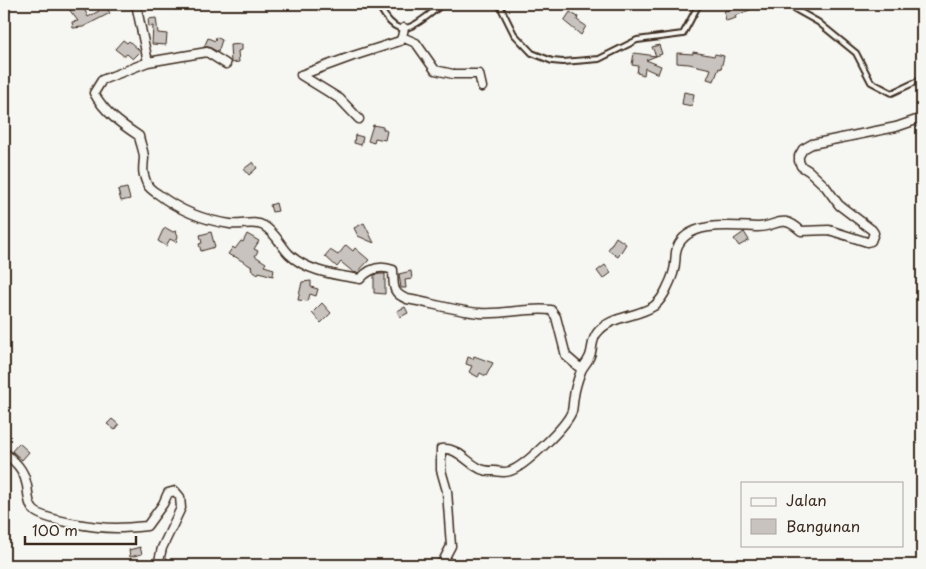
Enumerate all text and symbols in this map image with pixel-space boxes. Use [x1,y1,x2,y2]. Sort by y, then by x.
legend [741,482,904,546]
text: Jalan [786,488,827,511]
scale bar [25,514,136,546]
text: Bangunan [786,514,860,537]
text: 100 m [32,518,78,541]

